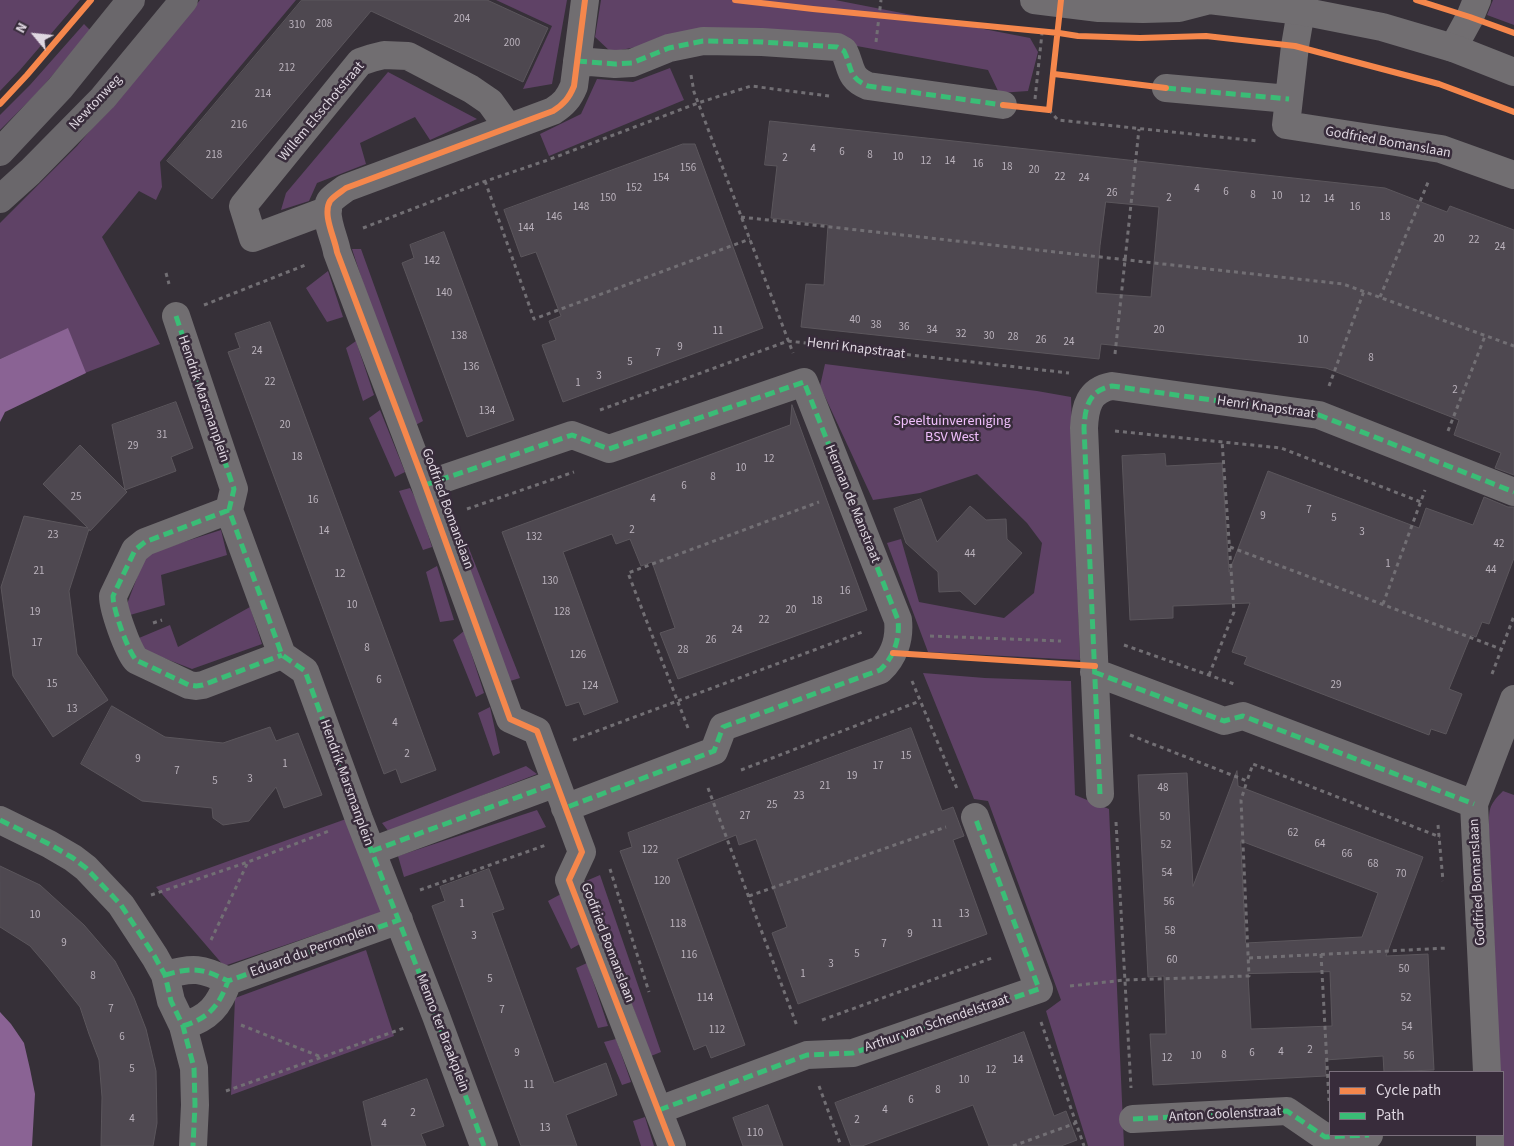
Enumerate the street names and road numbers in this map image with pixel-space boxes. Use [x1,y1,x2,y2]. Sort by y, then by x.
street label: Willem Elsschotstraat [275,59,369,165]
street label: Newtonweg [66,72,126,134]
street label: Godfried Bomanslaan [1324,124,1452,162]
street label: Hendrik Marsmanplein [173,333,233,465]
street label: Henri Knapstraat [806,335,906,363]
street label: Henri Knapstraat [1216,393,1316,423]
street label: Herman de Manstraat [821,442,883,566]
street label: Godfried Bomanslaan [417,446,477,572]
street label: Hendrik Marsmanplein [315,718,377,848]
street label: Godfried Bomanslaan [1466,818,1490,946]
street label: Godfried Bomanslaan [576,881,638,1005]
street label: Eduard du Perronplein [248,921,378,981]
street label: Menno ter Braakplein [412,972,472,1094]
street label: Arthur van Schendelstraat [863,991,1011,1057]
street label: Anton Coolenstraat [1168,1104,1282,1126]

